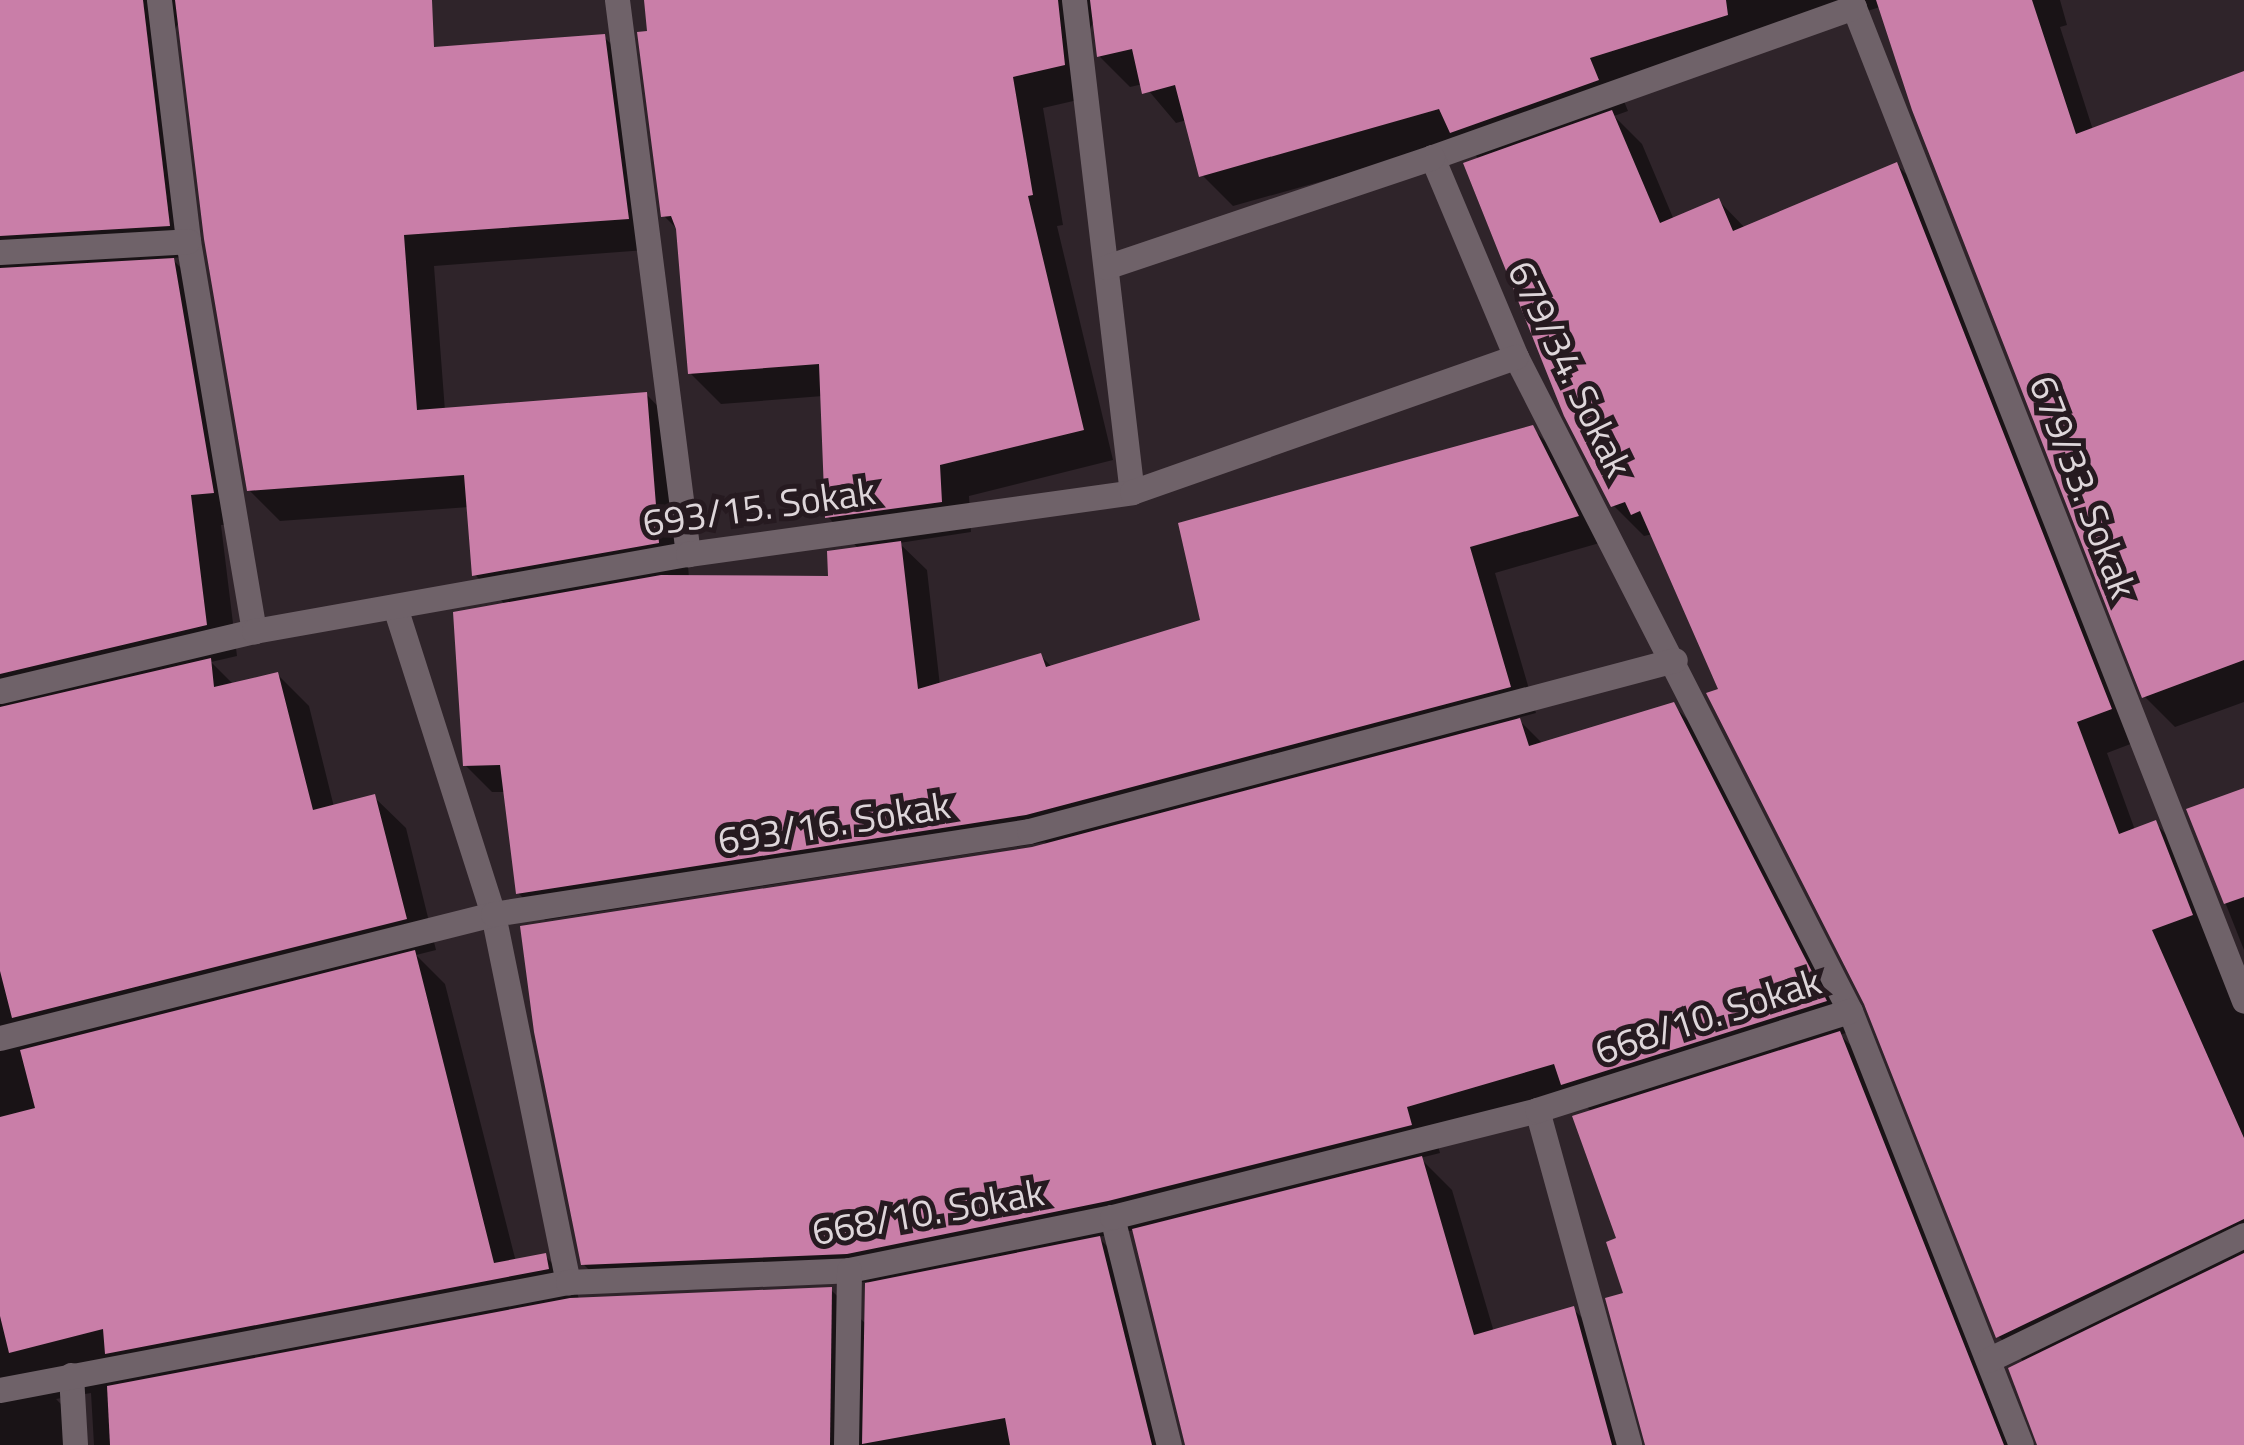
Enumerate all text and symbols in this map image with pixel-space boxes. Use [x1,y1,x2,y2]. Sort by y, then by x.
street label: 679/34. Sokak [1498,254,1642,484]
street label: 679/33. Sokak [2020,369,2146,605]
street label: 693/15. Sokak [640,468,878,546]
street label: 693/16. Sokak [715,782,953,864]
street label: 668/10. Sokak [1589,958,1827,1074]
street label: 668/10. Sokak [809,1169,1047,1255]

